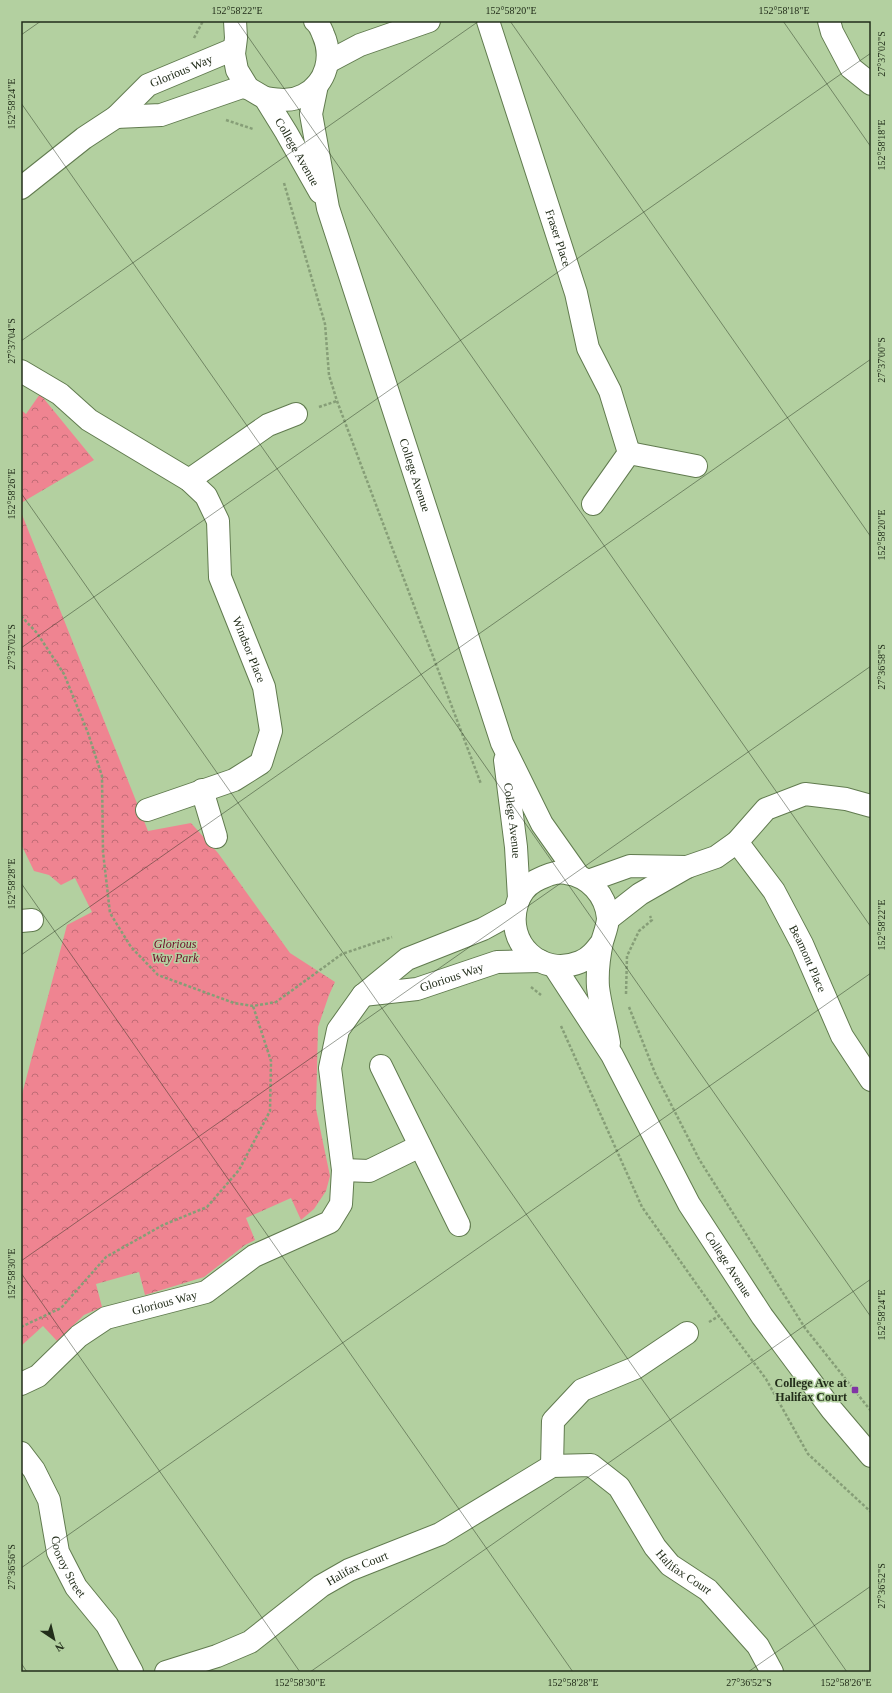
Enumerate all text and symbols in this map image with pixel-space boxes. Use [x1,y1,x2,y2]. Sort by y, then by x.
text: 152°58'22"E [212,5,263,16]
text: 152°58'20"E [486,5,537,16]
text: 152°58'18"E [759,5,810,16]
text: 27°37'02"S [876,31,887,77]
street label: Glorious Way [148,52,215,90]
text: 152°58'24"E [6,79,17,130]
street label: College Avenue [272,115,322,188]
text: 152°58'18"E [876,120,887,171]
street label: Fraser Place [542,208,574,268]
text: 27°37'04"S [6,318,17,364]
text: 27°37'00"S [876,337,887,383]
street label: College Avenue [396,437,433,513]
text: 152°58'26"E [6,469,17,520]
text: 152°58'20"E [876,510,887,561]
street label: Windsor Place [230,614,268,685]
text: 27°37'02"S [6,624,17,670]
text: 27°36'58"S [876,644,887,690]
street label: College Avenue [501,782,524,859]
text: 152°58'28"E [6,859,17,910]
text: 152°58'22"E [876,900,887,951]
street label: Beamont Place [786,923,829,994]
park label: Glorious Way Park [152,937,199,965]
street label: Glorious Way [418,960,485,995]
street label: College Avenue [702,1229,755,1300]
text: 152°58'30"E [6,1249,17,1300]
street label: Glorious Way [131,1288,198,1318]
text: 152°58'24"E [876,1290,887,1341]
place label: College Ave at Halifax Court [775,1376,847,1404]
marker: College Ave at Halifax Court [850,1385,860,1395]
street label: Cooroy Street [48,1535,89,1601]
text: 27°36'56"S [6,1544,17,1590]
street label: Halifax Court [653,1547,716,1597]
street label: Halifax Court [324,1548,391,1589]
text: 27°36'52"S [876,1563,887,1609]
north arrow [34,1619,74,1659]
text: N [53,1640,66,1654]
text: 152°58'30"E [275,1677,326,1688]
text: 152°58'28"E [548,1677,599,1688]
text: 27°36'52"S [726,1677,772,1688]
text: 152°58'26"E [821,1677,872,1688]

